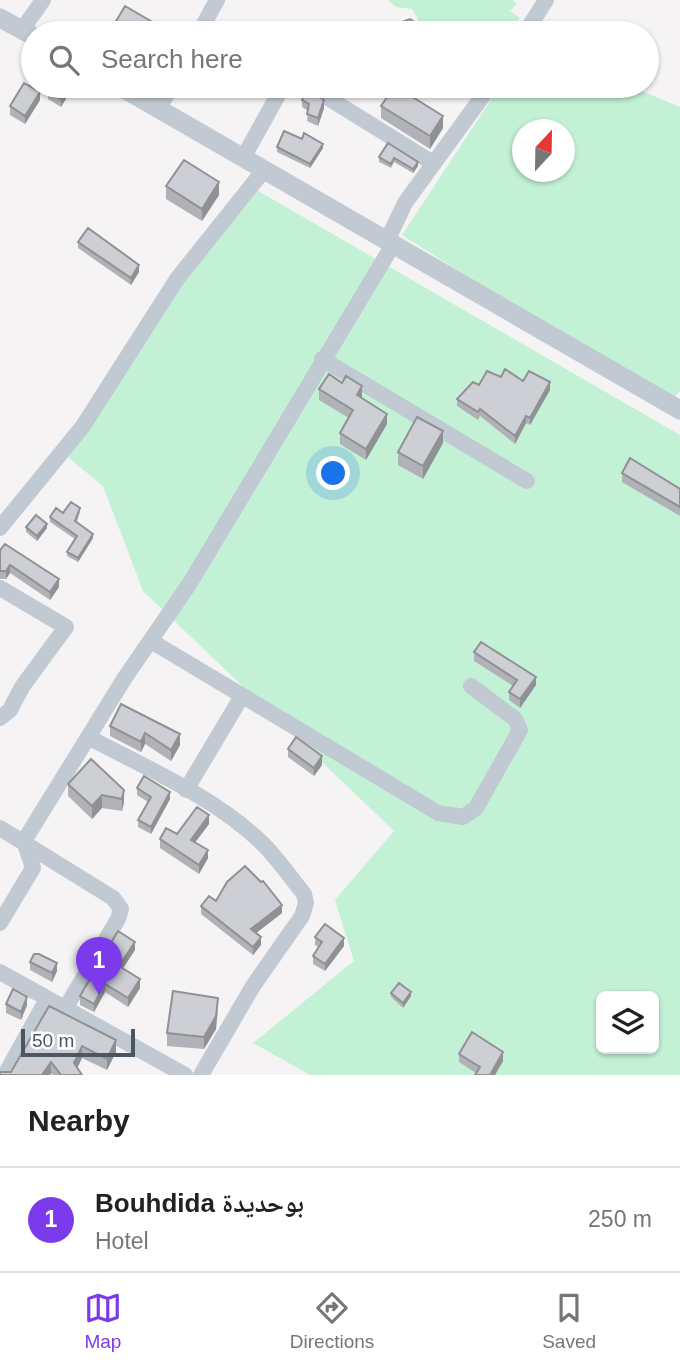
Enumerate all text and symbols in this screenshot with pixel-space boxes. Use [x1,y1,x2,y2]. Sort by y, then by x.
search box [21,21,659,98]
icon: search [45,41,83,79]
text: Search here [101,44,243,74]
north arrow [512,119,575,182]
your location [316,456,350,490]
pin: 1 [76,937,122,995]
map controls [596,991,659,1054]
button: layers [596,991,659,1054]
scale bar [21,1026,135,1058]
text: 50 m [32,1030,74,1051]
text: Nearby [28,1104,130,1137]
text: Bouhdida بوحديدة [95,1188,304,1218]
text: 1 [45,1206,57,1232]
text: 250 m [588,1206,652,1232]
text: Hotel [95,1228,149,1254]
tab: Map [84,1289,122,1353]
tab: Directions [290,1289,374,1353]
tab: Saved [542,1289,596,1353]

